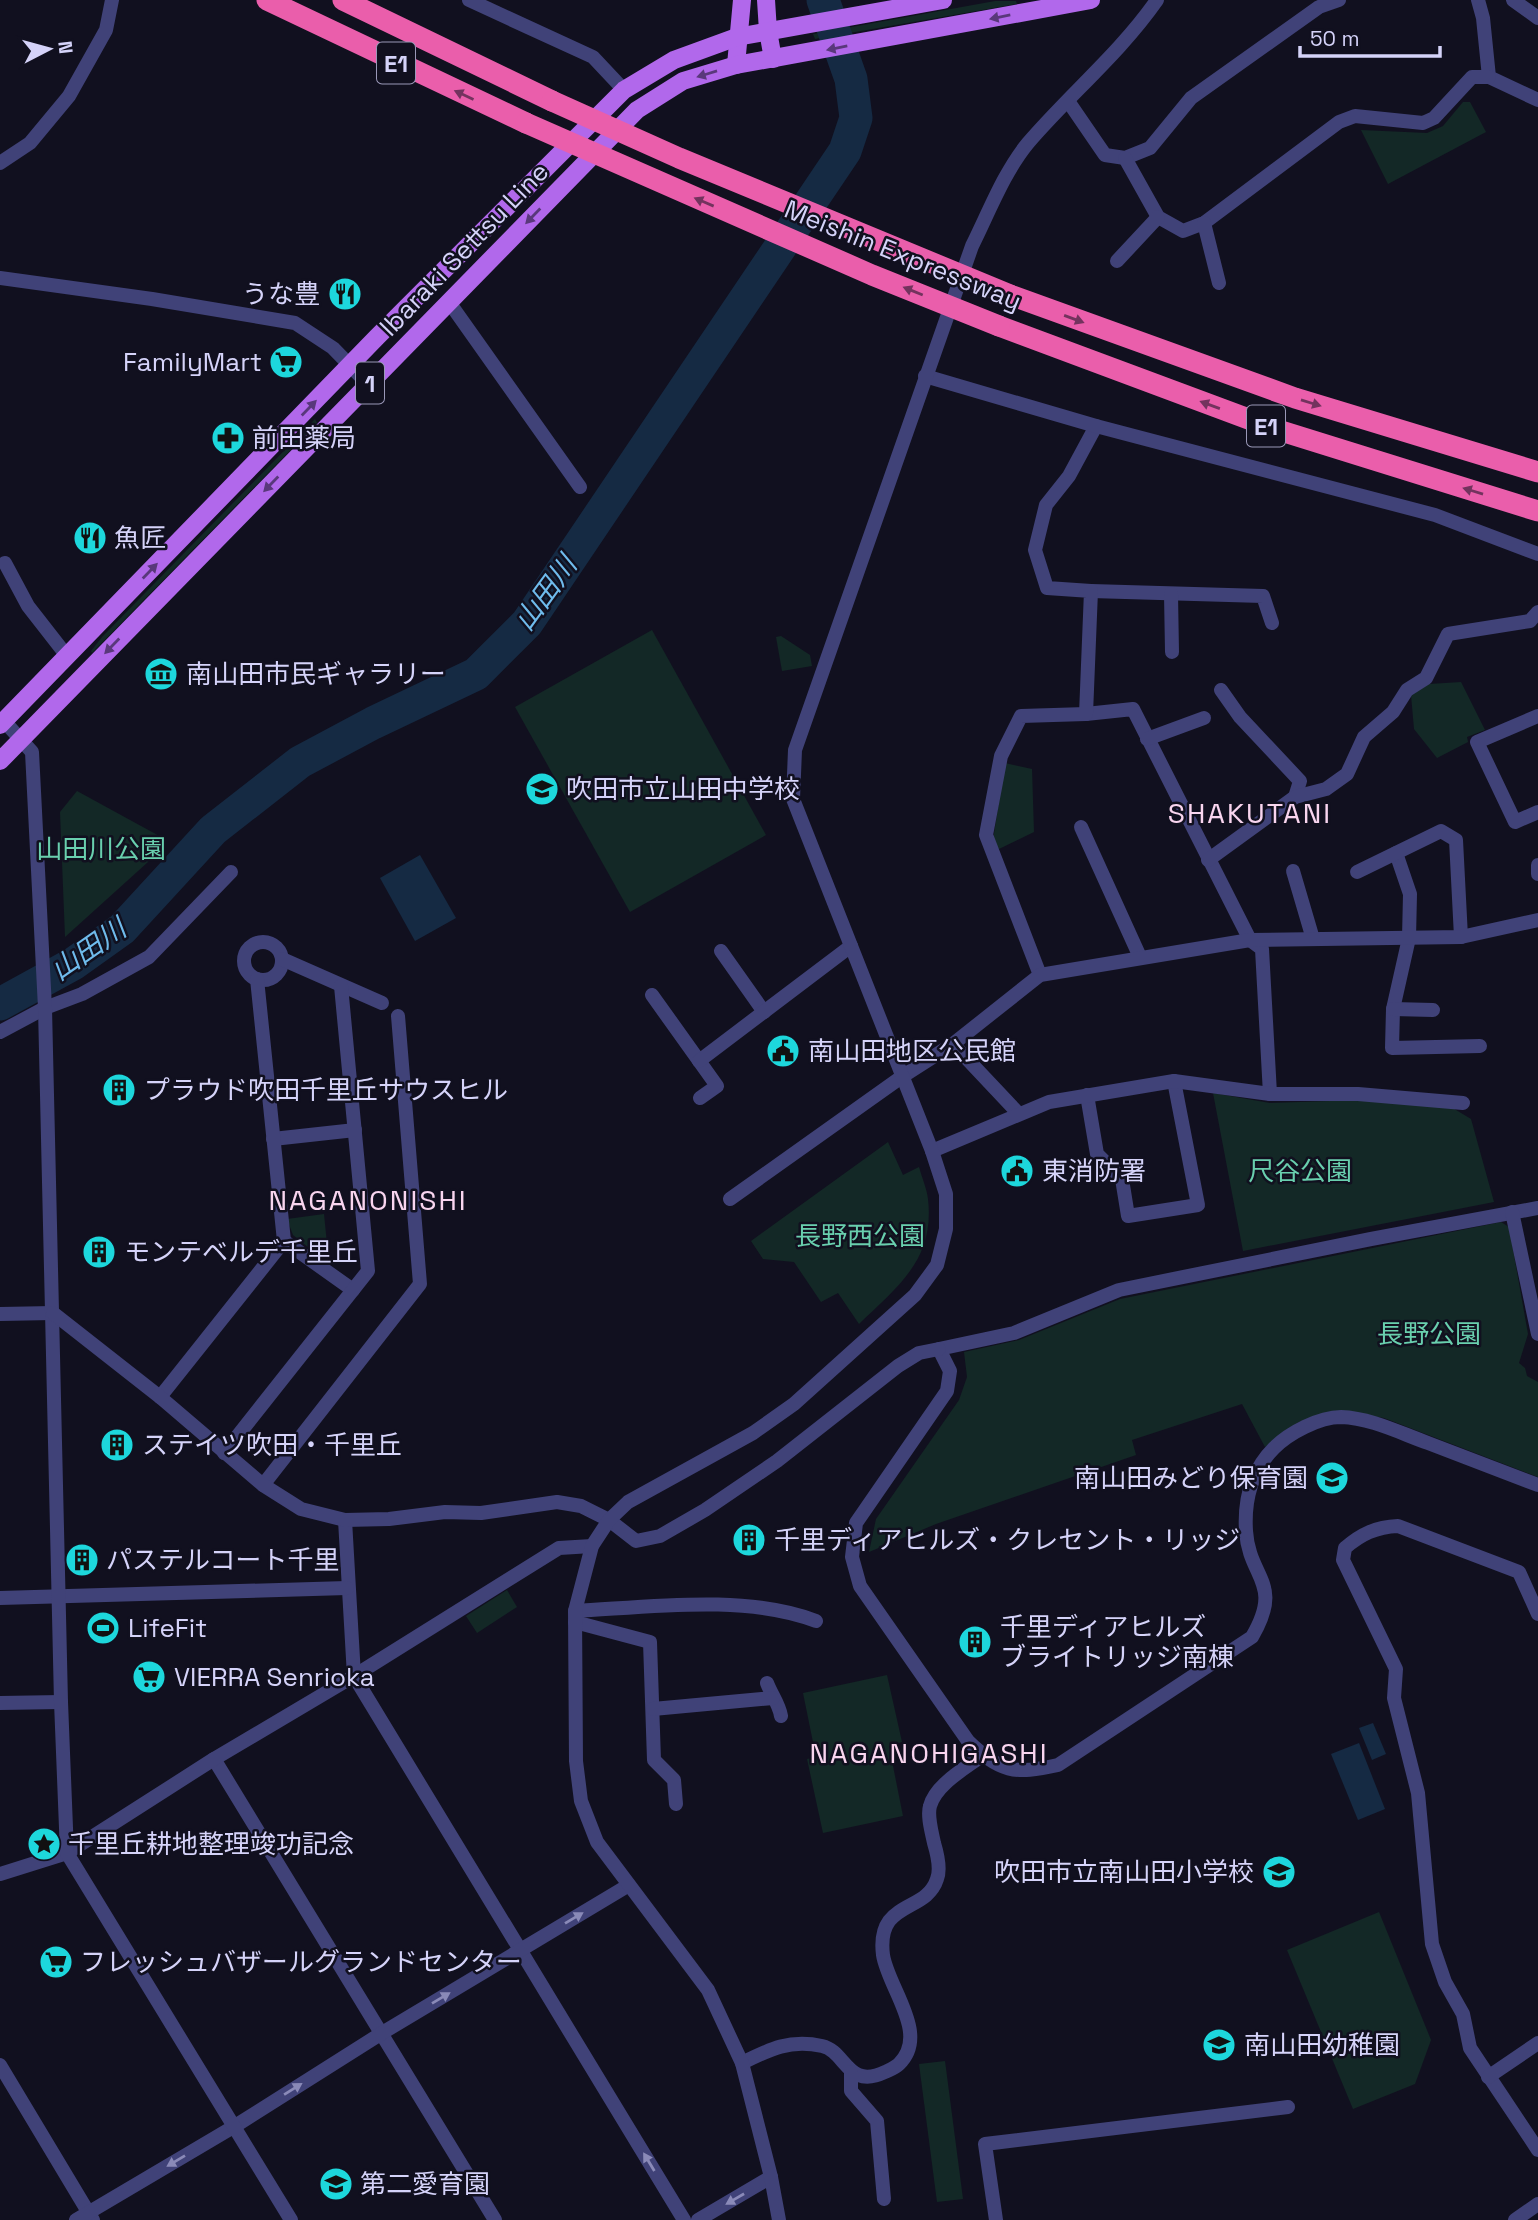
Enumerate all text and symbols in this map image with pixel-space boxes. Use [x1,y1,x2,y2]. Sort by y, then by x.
one-way arrow [989,12,1011,23]
north arrow [14,14,84,84]
scale bar [1300,14,1440,58]
text: 50 m [1310,25,1360,52]
text: N [52,40,79,55]
road number: E1 [377,42,415,84]
one-way arrow [826,43,848,54]
one-way arrow [696,69,717,80]
one-way arrow [454,89,474,101]
street label: Ibaraki Settsu Line [372,155,556,343]
street label: Meishin Expressway [779,192,1027,318]
one-way arrow [694,196,714,208]
one-way arrow [526,207,542,224]
restaurant icon: うな豊 [326,275,364,313]
place label: うな豊 [242,277,320,311]
one-way arrow [903,286,924,297]
one-way arrow [1064,314,1085,325]
supermarket icon: FamilyMart [267,343,305,381]
place label: FamilyMart [123,345,262,379]
road number: 1 [356,362,384,404]
one-way arrow [1200,399,1221,410]
one-way arrow [1301,399,1322,409]
one-way arrow [300,400,316,417]
road number: E1 [1247,405,1285,446]
pharmacy icon: 前田薬局 [209,419,247,457]
place label: 前田薬局 [252,421,356,455]
one-way arrow [263,475,280,491]
one-way arrow [1462,485,1483,495]
restaurant icon: 魚匠 [71,519,109,557]
place label: 魚匠 [114,521,166,555]
water label: 山田川 [506,546,586,638]
one-way arrow [141,563,157,580]
one-way arrow [104,638,120,654]
museum icon: 南山田市民ギャラリー [142,655,180,693]
place label: 南山田市民ギャラリー [186,657,446,691]
school or university icon: 吹田市立山田中学校 [523,770,561,808]
place label: 吹田市立山田中学校 [566,772,800,806]
district label: SHAKUTANI [1168,795,1332,831]
park label: 山田川公園 [36,832,166,866]
water label: 山田川 [43,908,135,988]
public building icon: 南山田地区公民館 [764,1032,802,1070]
place label: 南山田地区公民館 [808,1034,1016,1068]
building icon: プラウド吹田千里丘サウスヒル [100,1071,138,1109]
place label: プラウド吹田千里丘サウスヒル [144,1073,508,1107]
public building icon: 東消防署 [998,1152,1036,1190]
place label: 東消防署 [1042,1154,1146,1188]
park label: 尺谷公園 [1248,1154,1352,1188]
district label: NAGANONISHI [268,1182,468,1218]
park label: 長野西公園 [795,1219,925,1253]
building icon: モンテベルデ千里丘 [80,1233,118,1271]
place label: モンテベルデ千里丘 [124,1235,358,1269]
park label: 長野公園 [1377,1317,1481,1351]
building icon: ステイツ吹田・千里丘 [98,1426,136,1464]
place label: ステイツ吹田・千里丘 [142,1428,402,1462]
school or university icon: 南山田みどり保育園 [1313,1459,1351,1497]
place label: 南山田みどり保育園 [1074,1461,1308,1495]
building icon: 千里ディアヒルズ・クレセント・リッジ [730,1521,768,1559]
place label: 千里ディアヒルズ・クレセント・リッジ [774,1523,1240,1557]
building icon: パステルコート千里 [63,1541,101,1579]
place label: パステルコート千里 [106,1543,339,1577]
sports icon: LifeFit [84,1609,122,1647]
place label: 千里ディアヒルズ ブライトリッジ南棟 [1000,1610,1234,1674]
place label: LifeFit [128,1611,207,1645]
building icon: 千里ディアヒルズ ブライトリッジ南棟 [956,1623,994,1661]
supermarket icon: VIERRA Senrioka [130,1658,168,1696]
place label: VIERRA Senrioka [174,1660,375,1694]
district label: NAGANOHIGASHI [809,1735,1049,1771]
place icon: 千里丘耕地整理竣功記念 [25,1825,63,1863]
place label: 千里丘耕地整理竣功記念 [68,1827,354,1861]
school or university icon: 吹田市立南山田小学校 [1260,1853,1298,1891]
place label: 吹田市立南山田小学校 [994,1855,1254,1889]
one-way arrow [565,1911,584,1924]
supermarket icon: フレッシュバザールグランドセンター [37,1943,75,1981]
place label: フレッシュバザールグランドセンター [80,1945,522,1979]
one-way arrow [431,1992,450,2004]
school or university icon: 南山田幼稚園 [1200,2026,1238,2064]
place label: 南山田幼稚園 [1244,2028,1400,2062]
one-way arrow [283,2083,302,2096]
one-way arrow [642,2152,655,2171]
one-way arrow [167,2154,186,2167]
school or university icon: 第二愛育園 [317,2165,355,2203]
place label: 第二愛育園 [360,2167,490,2201]
one-way arrow [725,2192,744,2205]

